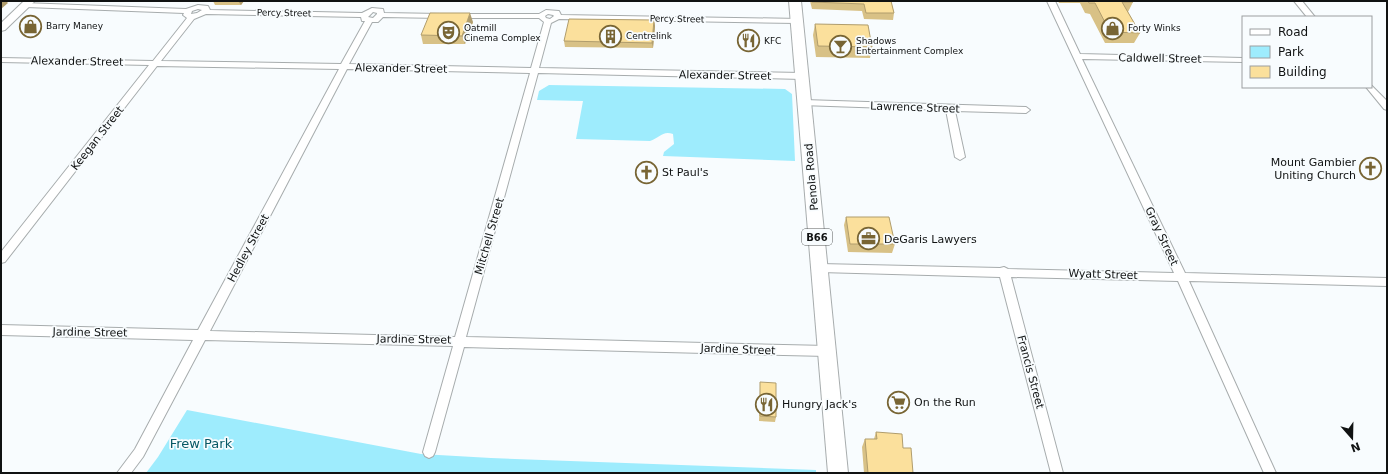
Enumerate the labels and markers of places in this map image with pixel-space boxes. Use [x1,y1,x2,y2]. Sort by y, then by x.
shop icon: Barry Maney [18,13,44,39]
shop icon: Forty Winks [1099,15,1125,41]
theatre icon: Oatmill Cinema Complex [435,20,461,46]
place label: Barry Maney [46,21,104,31]
place label: Oatmill Cinema Complex [464,23,541,43]
building icon: Centrelink [597,23,623,49]
place label: Forty Winks [1128,23,1181,33]
restaurant icon: KFC [735,28,761,54]
place label: Centrelink [626,31,673,41]
bar icon: Shadows Entertainment Complex [828,33,854,59]
place label: KFC [764,36,781,46]
place label: Shadows Entertainment Complex [856,36,964,56]
church icon: Mount Gambier Uniting Church [1358,155,1384,181]
place label: Mount Gambier Uniting Church [1271,156,1356,182]
church icon: St Paul's [634,159,660,185]
place label: St Paul's [662,166,709,179]
office icon: DeGaris Lawyers [855,226,881,252]
place label: DeGaris Lawyers [884,233,977,246]
supermarket icon: On the Run [885,389,911,415]
restaurant icon: Hungry Jack's [754,391,780,417]
place label: On the Run [914,396,976,409]
place label: Hungry Jack's [782,398,857,411]

